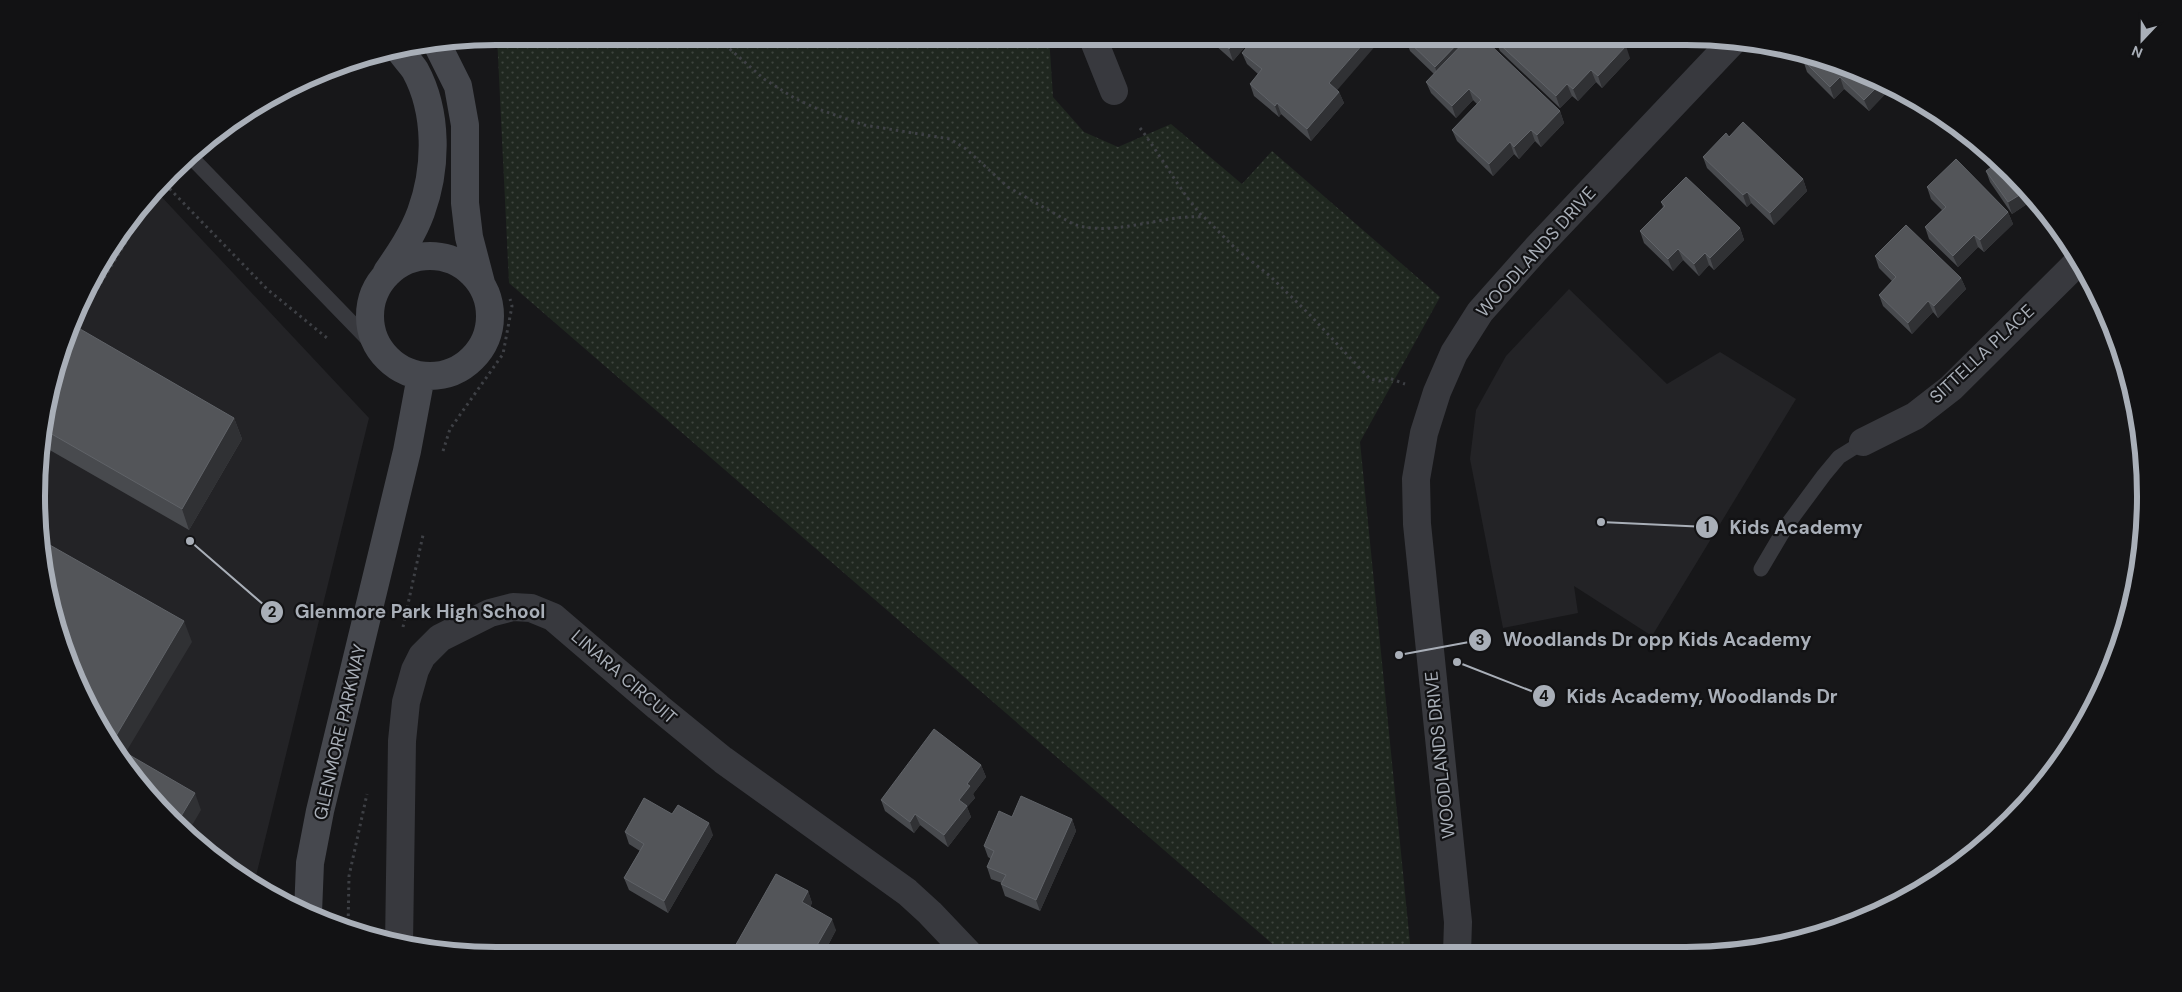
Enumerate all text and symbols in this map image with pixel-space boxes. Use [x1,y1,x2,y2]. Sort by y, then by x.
north arrow [2117,15,2167,65]
text: N [2129,42,2145,62]
street label: WOODLANDS DRIVE [1471,181,1601,323]
street label: SITTELLA PLACE [1924,299,2040,409]
callout: Kids Academy [1695,510,1873,544]
text: Kids Academy [1729,515,1863,540]
text: 1 [1704,517,1710,537]
callout: Glenmore Park High School [260,595,556,629]
text: Glenmore Park High School [295,599,545,624]
text: 2 [268,602,277,622]
callout: Woodlands Dr opp Kids Academy [1467,623,1821,657]
street label: LINARA CIRCUIT [566,625,682,729]
text: Woodlands Dr opp Kids Academy [1503,627,1812,652]
text: 3 [1475,630,1485,650]
street label: GLENMORE PARKWAY [308,641,372,822]
street label: WOODLANDS DRIVE [1419,670,1461,840]
callout: Kids Academy, Woodlands Dr [1532,679,1848,713]
text: Kids Academy, Woodlands Dr [1566,684,1838,709]
text: 4 [1539,686,1549,706]

